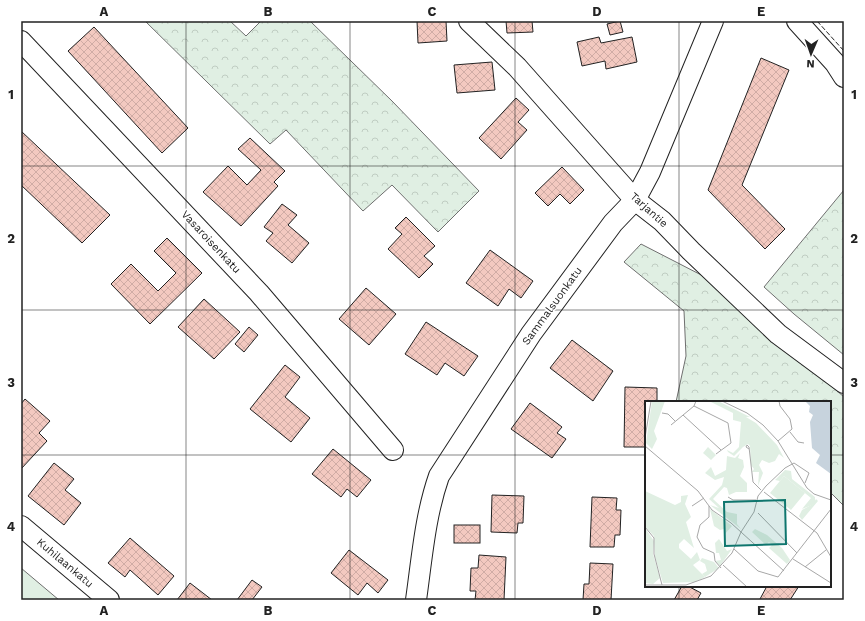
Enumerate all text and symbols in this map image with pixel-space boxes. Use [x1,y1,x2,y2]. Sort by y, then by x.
text: A [100,4,109,19]
text: B [264,4,273,19]
text: C [428,4,437,19]
text: D [592,4,602,19]
text: E [757,4,765,19]
north arrow [791,34,831,74]
text: N [806,57,815,70]
text: 1 [8,87,14,102]
text: 1 [851,87,857,102]
street label: Tarjantie [628,190,670,230]
street label: Vasaroisenkatu [179,208,243,276]
text: 2 [7,231,15,246]
text: 2 [850,231,858,246]
street label: Sammalsuonkatu [519,264,585,348]
text: 3 [7,375,15,390]
text: 3 [850,375,858,390]
inset map [645,401,831,587]
text: 4 [7,519,16,534]
text: 4 [850,519,859,534]
street label: Kuhilaankatu [34,536,96,590]
text: A [100,603,109,618]
text: B [264,603,273,618]
text: C [428,603,437,618]
text: D [592,603,602,618]
text: E [757,603,765,618]

